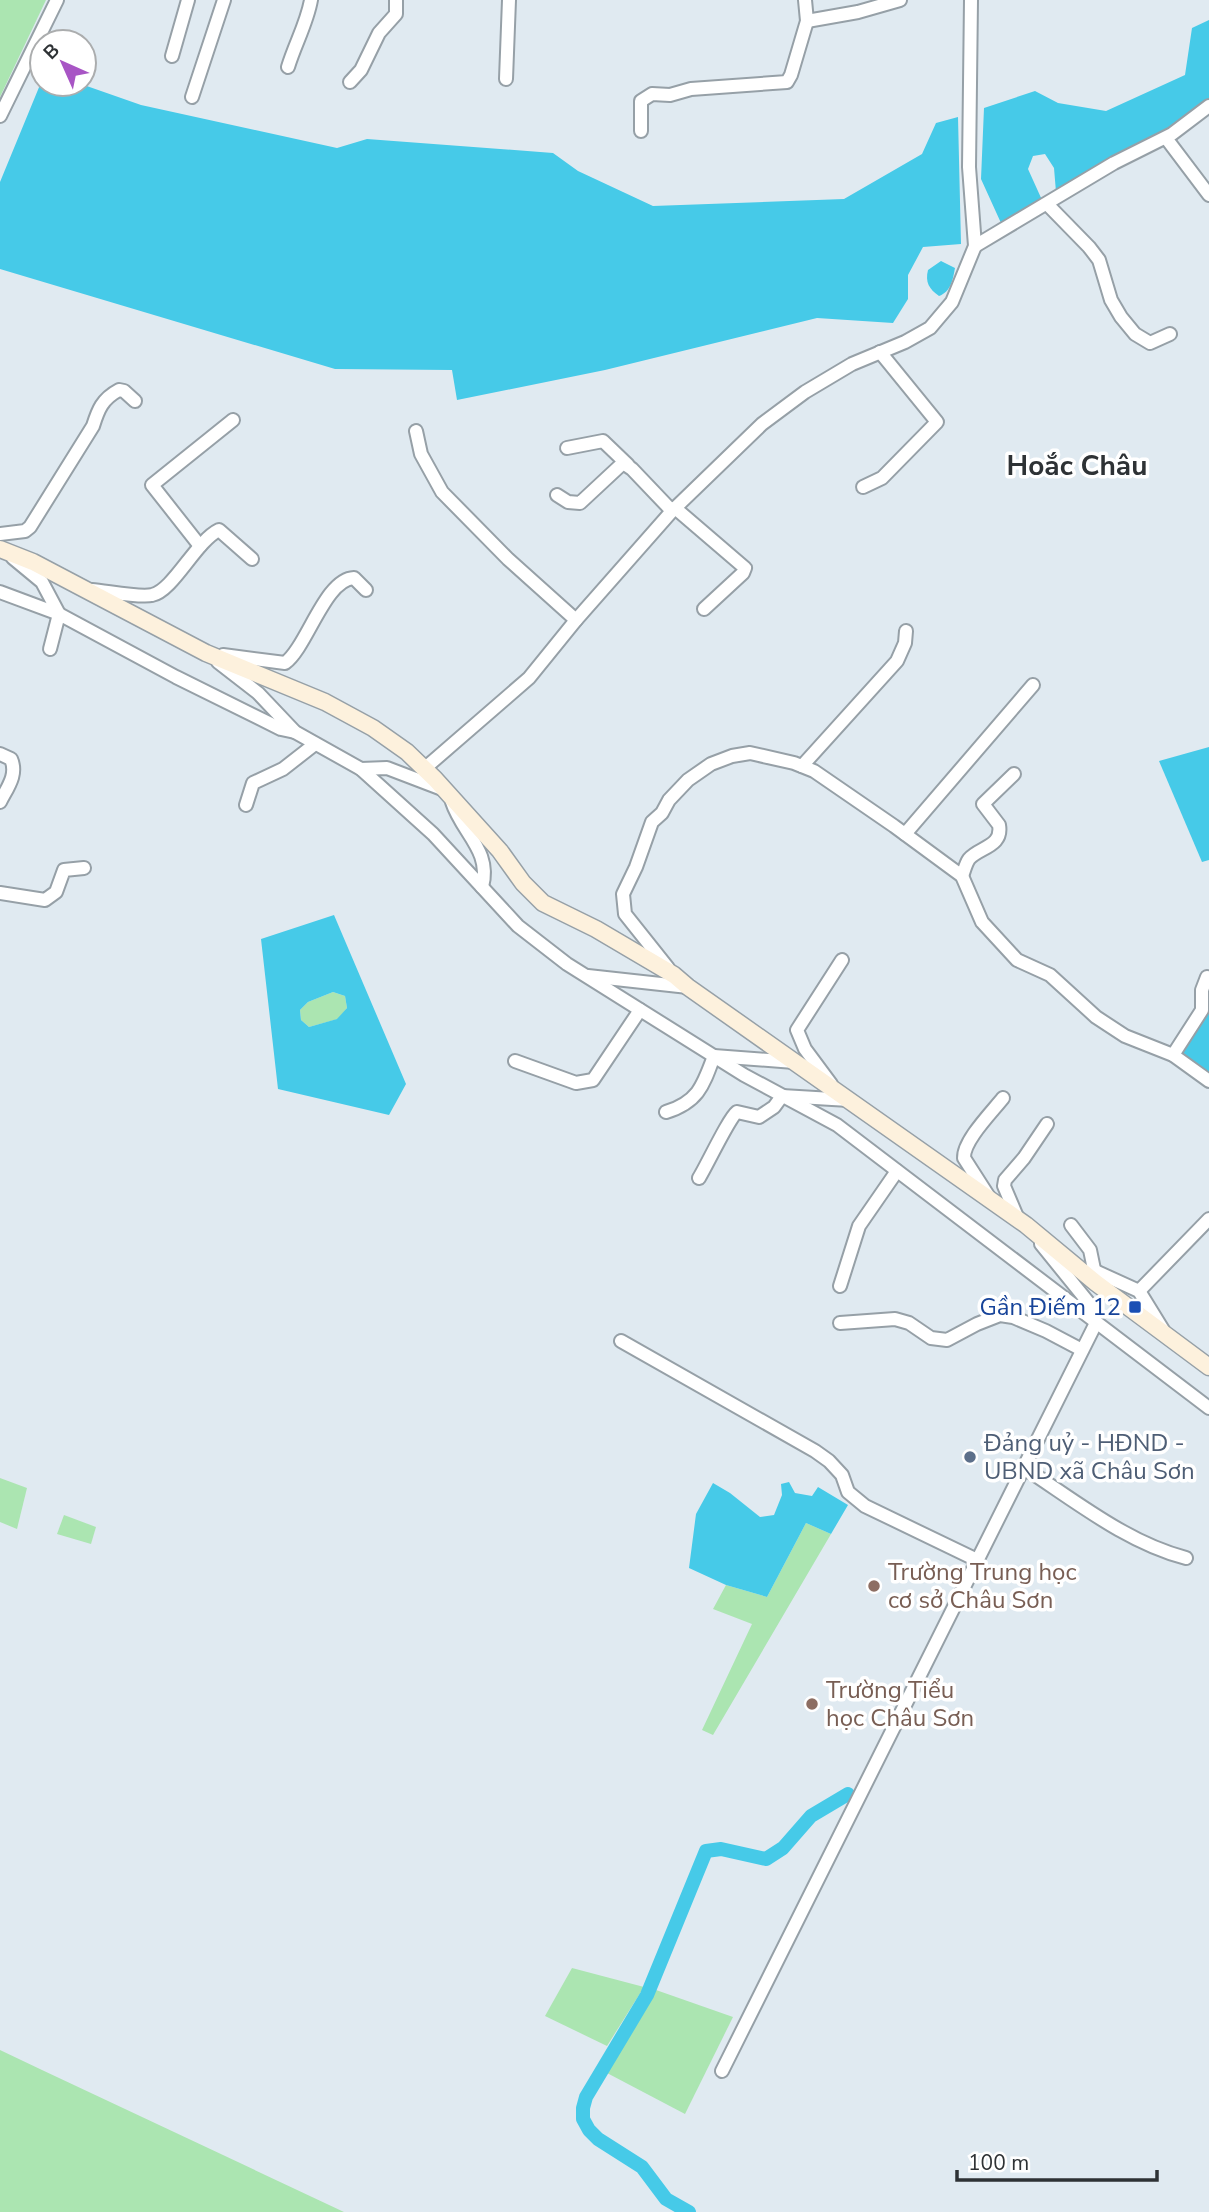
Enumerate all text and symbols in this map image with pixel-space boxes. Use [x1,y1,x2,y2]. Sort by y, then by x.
north arrow [28,28,98,98]
text: B [38,38,66,66]
district label: Hoắc Châu [1007,447,1147,485]
place label: Gần Điếm 12 [979,1291,1121,1323]
marker: Gần Điếm 12 [1127,1299,1143,1315]
place label: Đảng uỷ - HĐND - UBND xã Châu Sơn [983,1427,1195,1487]
marker: Đảng uỷ - HĐND - UBND xã Châu Sơn [962,1449,978,1465]
place label: Trường Trung học cơ sở Châu Sơn [888,1556,1077,1616]
marker: Trường Trung học cơ sở Châu Sơn [866,1578,882,1594]
place label: Trường Tiểu học Châu Sơn [826,1674,974,1734]
marker: Trường Tiểu học Châu Sơn [804,1696,820,1712]
scale bar [957,2138,1156,2182]
text: 100 m [968,2149,1029,2177]

